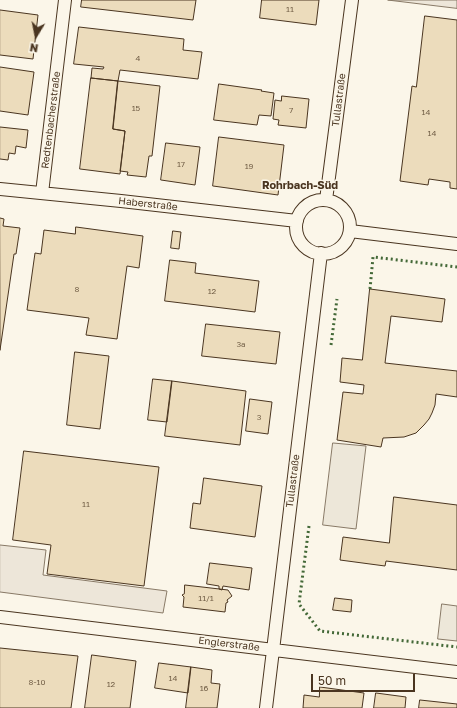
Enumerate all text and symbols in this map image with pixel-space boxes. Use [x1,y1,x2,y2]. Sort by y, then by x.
house number: 11 [286,4,294,14]
north arrow [16,16,56,56]
text: N [29,41,39,55]
house number: 4 [136,53,140,63]
street label: Redtenbacherstraße [39,71,63,169]
street label: Tullastraße [330,73,348,127]
house number: 15 [132,103,140,113]
house number: 7 [289,105,293,115]
house number: 14 [422,107,430,117]
house number: 14 [428,128,436,138]
house number: 17 [177,159,185,169]
house number: 19 [245,161,253,171]
district label: Rohrbach-Süd [262,179,338,193]
street label: Haberstraße [118,195,178,213]
house number: 8 [75,284,79,294]
house number: 12 [208,286,216,296]
house number: 3a [236,339,246,349]
house number: 3 [257,412,261,422]
street label: Tullastraße [284,454,302,508]
house number: 11 [82,499,90,509]
house number: 11/1 [198,593,214,603]
street label: Englerstraße [198,634,260,654]
scale bar [313,666,417,692]
house number: 14 [169,673,177,683]
text: 50 m [318,673,346,688]
house number: 8-10 [29,677,45,687]
house number: 12 [107,679,115,689]
house number: 16 [200,683,208,693]

